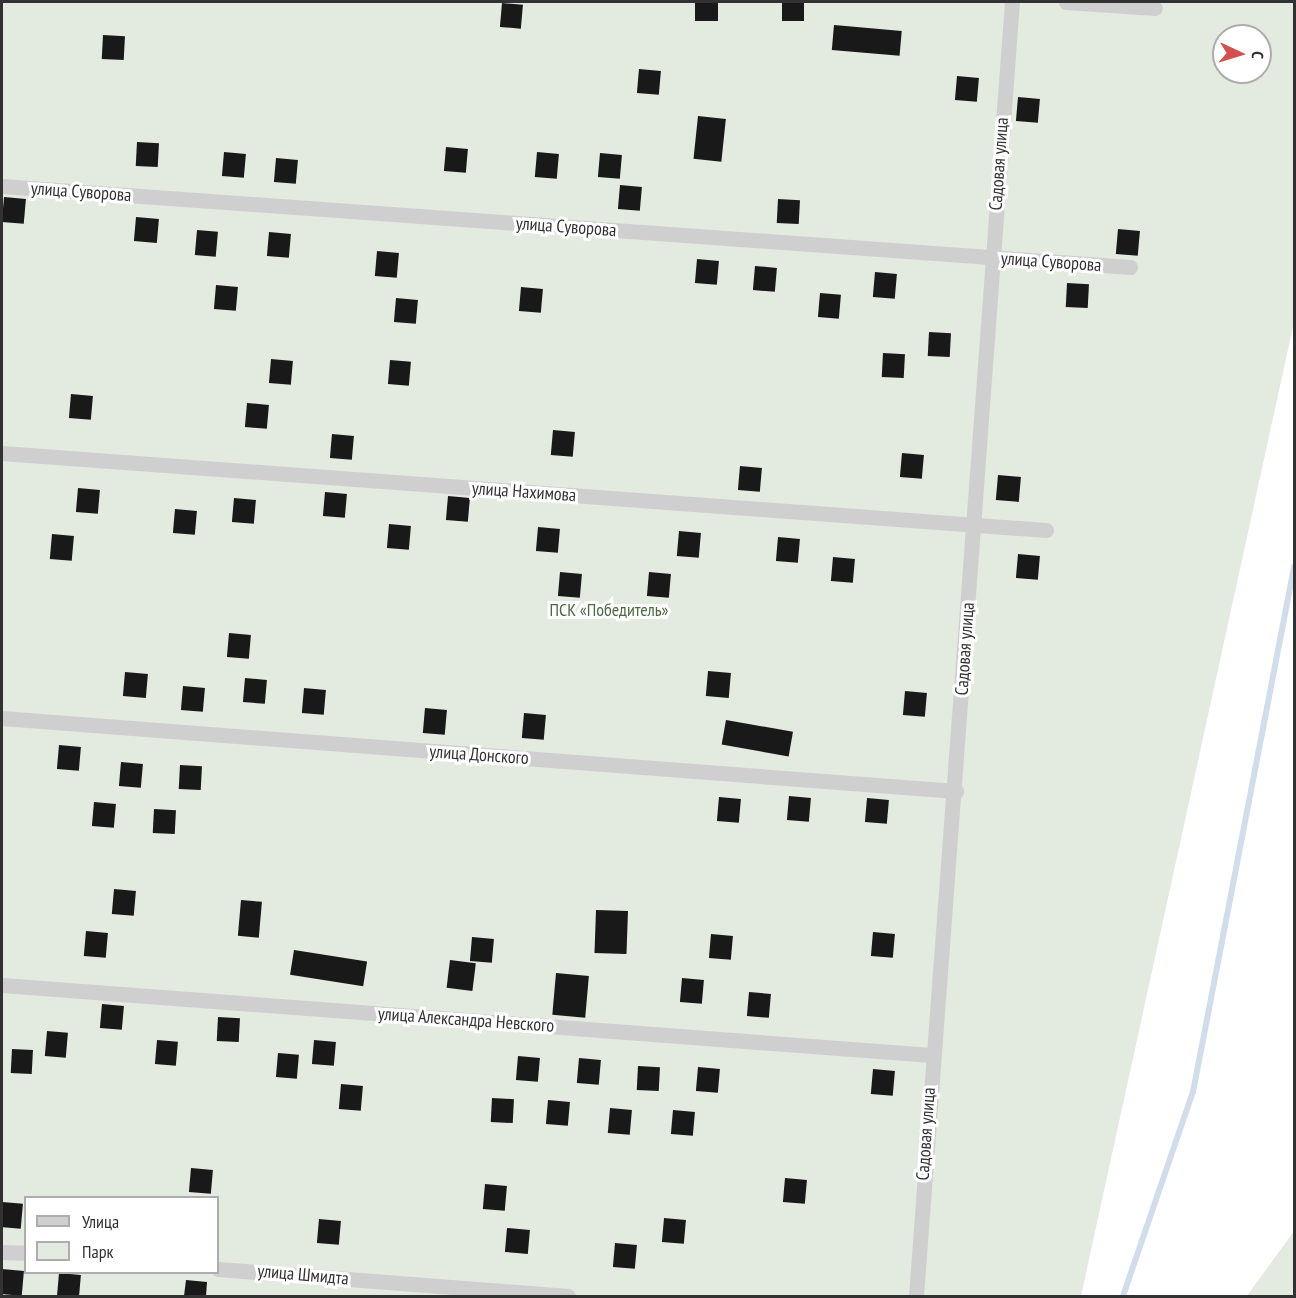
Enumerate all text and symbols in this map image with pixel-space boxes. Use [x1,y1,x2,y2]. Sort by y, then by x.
north arrow [1212,24,1272,84]
text: С [1248,51,1268,59]
street label: Садовая улица [985,117,1013,211]
street label: улица Суворова [30,178,132,206]
street label: улица Суворова [515,213,617,241]
street label: улица Суворова [1000,248,1102,276]
street label: улица Нахимова [471,478,577,506]
park label: ПСК «Победитель» [549,599,669,621]
street label: Садовая улица [951,602,979,696]
street label: улица Донского [429,741,529,769]
street label: улица Александра Невского [377,1003,555,1037]
street label: Садовая улица [912,1087,940,1181]
legend [24,1196,219,1274]
text: Улица [82,1210,119,1233]
text: Парк [82,1240,113,1263]
street label: улица Шмидта [256,1260,350,1290]

